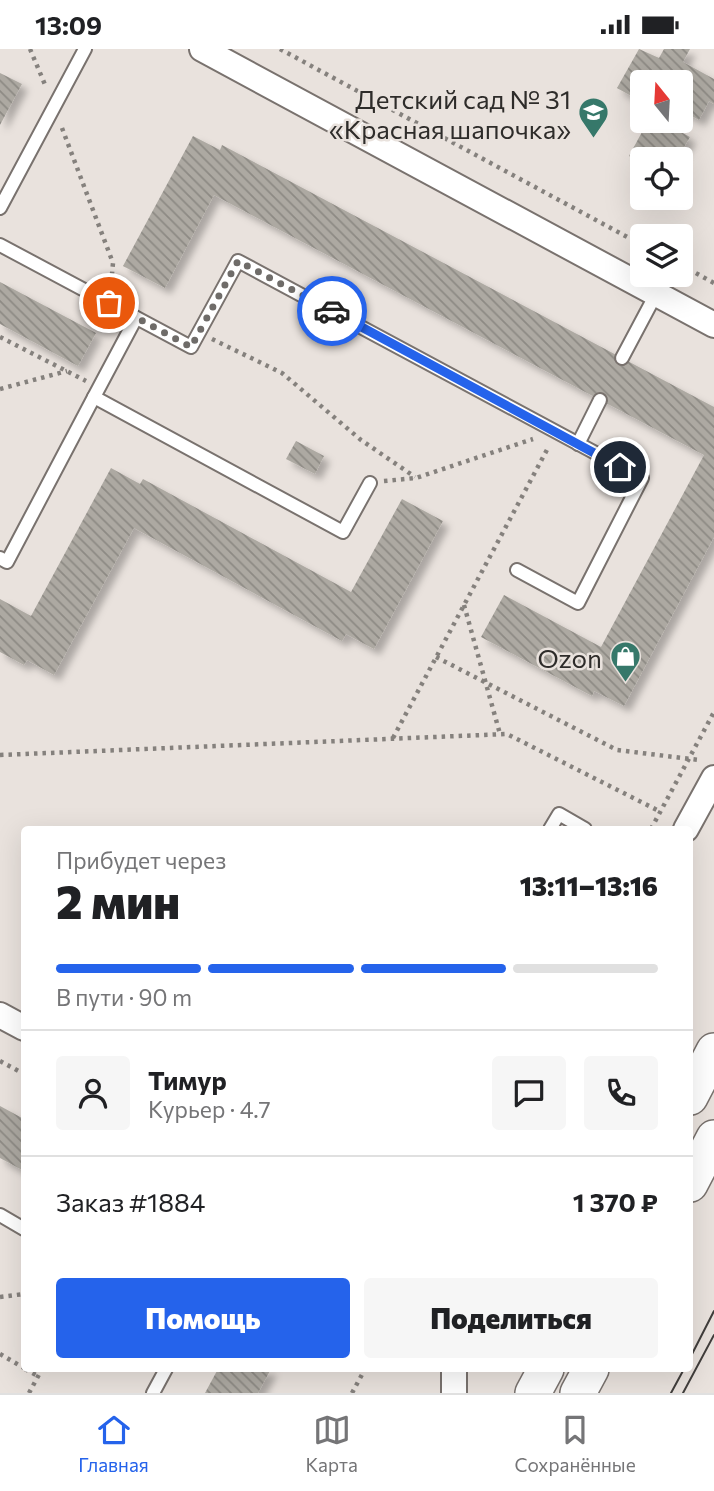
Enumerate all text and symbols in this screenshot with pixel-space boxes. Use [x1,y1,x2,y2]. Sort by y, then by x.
text: 13:09 [35,9,102,40]
north arrow [630,70,693,133]
map controls [630,70,693,287]
place label: Детский сад № 31 «Красная шапочка» [329,83,571,144]
school or university icon: Детский сад № 31 «Красная шапочка» [577,96,611,140]
button: locate [630,147,693,210]
button: layers [630,224,693,287]
pin [79,273,139,333]
courier [297,276,367,346]
icon: bag [90,284,128,322]
icon: car [313,292,351,330]
pin [590,437,650,497]
icon: home [601,448,639,486]
shop icon: Ozon [608,640,642,684]
place label: Ozon [537,642,602,673]
text: Прибудет через [56,846,226,874]
text: 13:11–13:16 [520,870,658,901]
text: 2 мин [56,872,180,928]
text: В пути · 90 m [56,983,192,1011]
button: person [56,1056,130,1130]
button: chat [492,1056,566,1130]
button: phone [584,1056,658,1130]
text: Тимур [148,1064,227,1095]
text: Курьер · 4.7 [148,1095,271,1123]
text: Заказ #1884 [56,1186,205,1217]
text: 1 370 ₽ [573,1186,658,1217]
button: Помощь [56,1278,350,1358]
button: Поделиться [364,1278,658,1358]
tab: Главная [78,1411,149,1476]
tab: Карта [305,1411,358,1476]
tab: Сохранённые [514,1411,636,1476]

